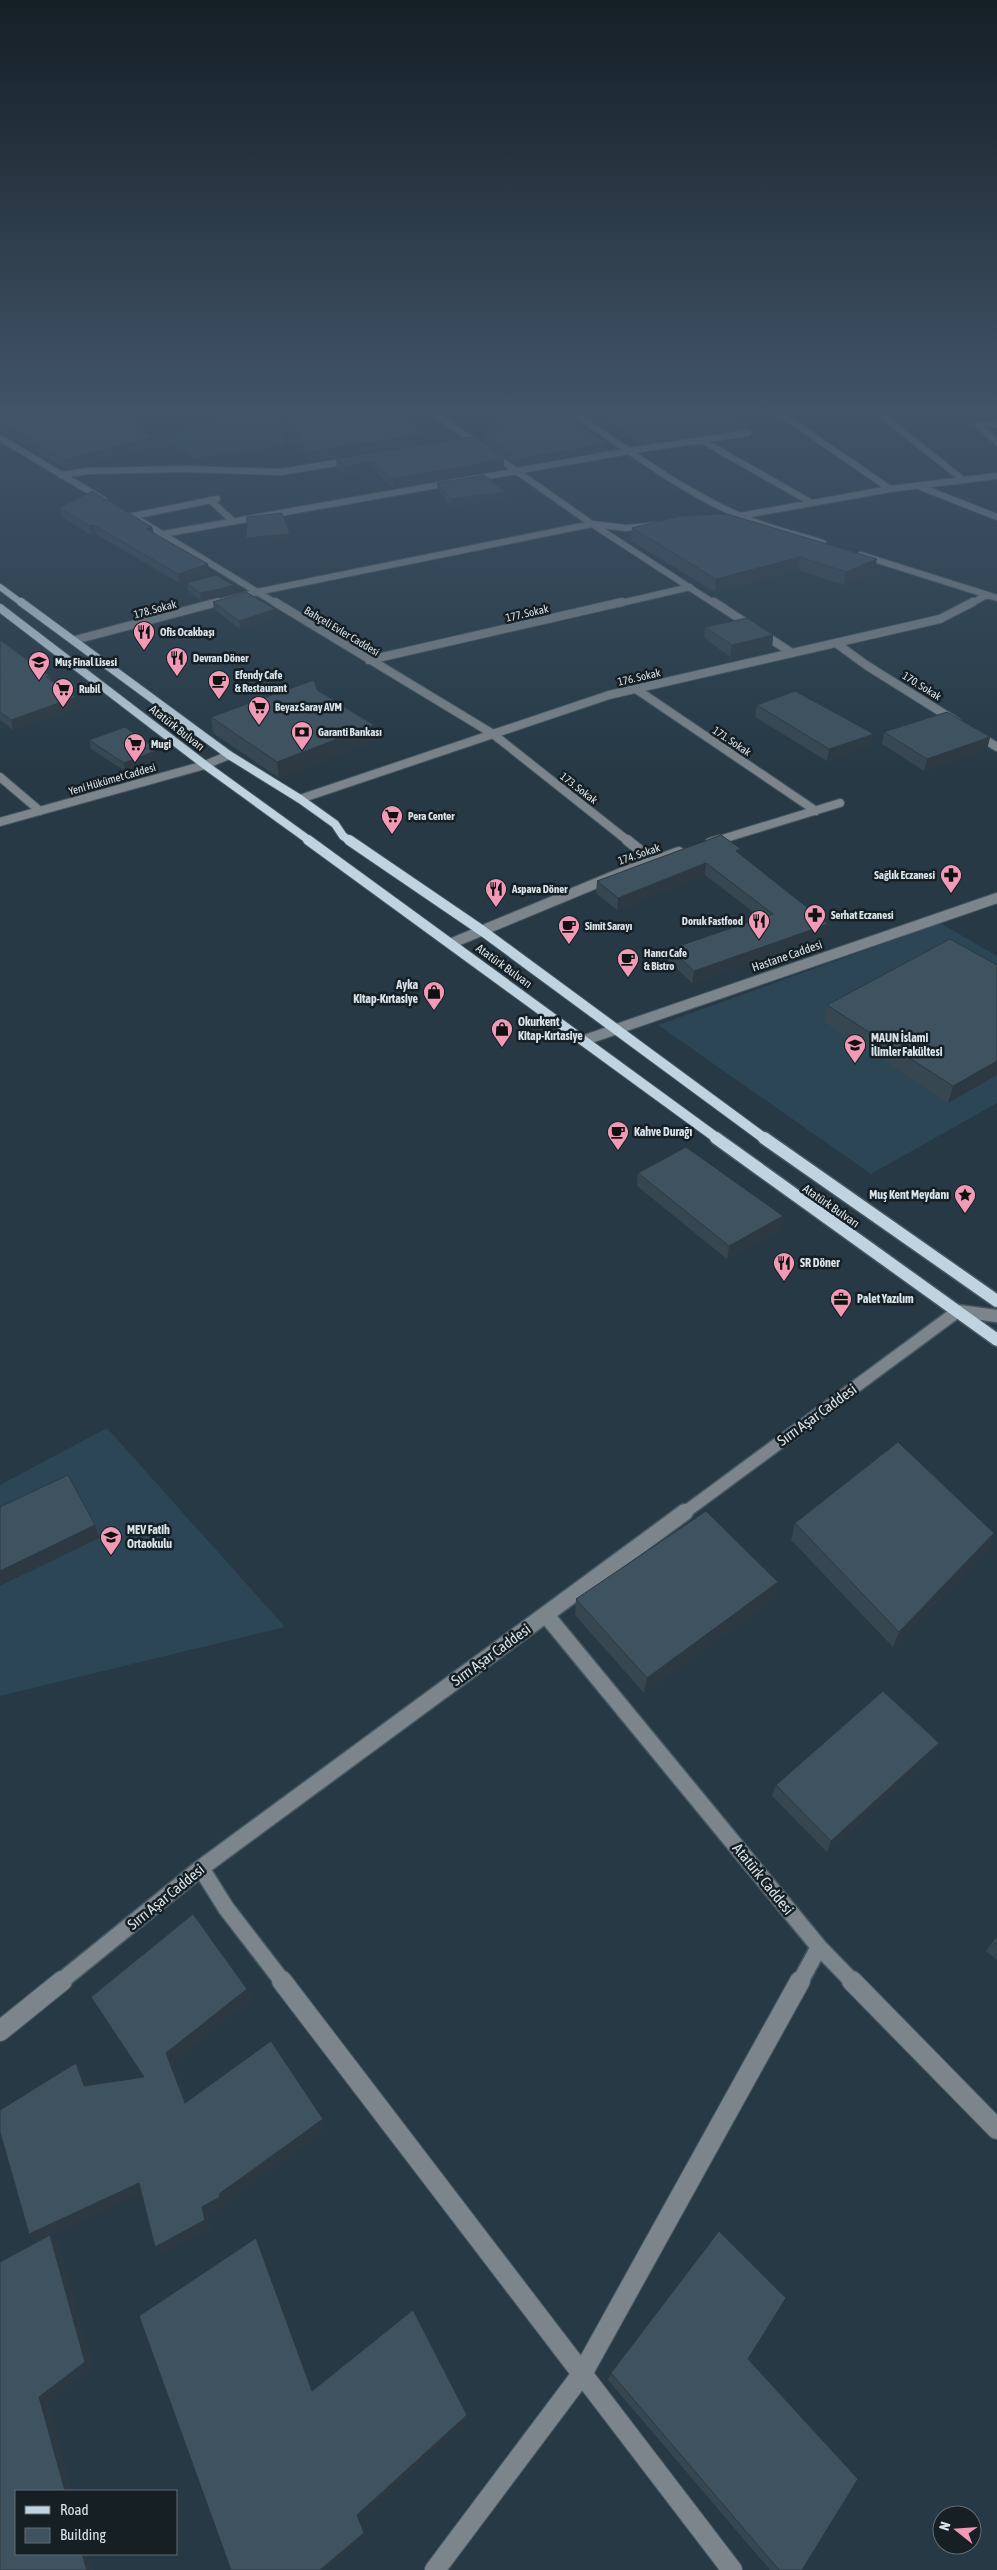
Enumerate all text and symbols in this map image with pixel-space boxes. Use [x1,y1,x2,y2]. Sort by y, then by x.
street label: 178. Sokak [132,598,178,620]
street label: 177. Sokak [504,602,550,624]
street label: Bahçeli Evler Caddesi [302,604,382,658]
restaurant icon: Ofis Ocakbaşı [132,620,156,651]
place label: Ofis Ocakbaşı [160,626,215,638]
restaurant icon: Devran Döner [165,646,189,677]
school or university icon: Muş Final Lisesi [27,650,51,681]
place label: Devran Döner [193,652,249,664]
place label: Muş Final Lisesi [55,656,117,668]
street label: 176. Sokak [616,666,662,688]
cafe icon: Efendy Cafe & Restaurant [207,669,231,700]
place label: Efendy Cafe & Restaurant [235,669,288,694]
street label: 170. Sokak [900,669,944,703]
supermarket icon: Rubil [51,677,75,708]
place label: Rubil [79,683,102,695]
supermarket icon: Beyaz Saray AVM [247,695,271,726]
place label: Beyaz Saray AVM [275,701,342,713]
street label: Atatürk Bulvarı [147,702,207,754]
bank icon: Garanti Bankası [290,720,314,751]
street label: 171. Sokak [711,724,754,758]
place label: Garanti Bankası [318,726,382,738]
supermarket icon: Mugi [123,732,147,763]
place label: Mugi [151,738,171,750]
street label: Yeni Hükümet Caddesi [67,761,157,797]
street label: 173. Sokak [558,770,600,806]
supermarket icon: Pera Center [380,804,404,835]
place label: Pera Center [408,810,455,822]
street label: 174. Sokak [616,841,662,867]
pharmacy icon: Sağlık Eczanesi [939,863,963,894]
place label: Sağlık Eczanesi [874,869,935,881]
restaurant icon: Aspava Döner [484,877,508,908]
place label: Aspava Döner [511,883,568,895]
pharmacy icon: Serhat Eczanesi [803,903,827,934]
restaurant icon: Doruk Fastfood [747,909,771,940]
place label: Serhat Eczanesi [831,909,894,921]
cafe icon: Simit Sarayı [557,914,581,945]
place label: Doruk Fastfood [682,915,743,927]
place label: Simit Sarayı [585,920,633,932]
street label: Hastane Caddesi [750,937,824,975]
street label: Atatürk Bulvarı [473,941,535,991]
cafe icon: Hancı Cafe & Bistro [616,947,640,978]
place label: Hancı Cafe & Bistro [644,947,687,972]
place label: Ayka Kitap-Kırtasiye [353,978,419,1006]
shop icon: Ayka Kitap-Kırtasiye [422,980,446,1011]
place label: Okurkent Kitap-Kırtasiye [518,1015,583,1043]
shop icon: Okurkent Kitap-Kırtasiye [490,1017,514,1048]
place label: MAUN İslami İlimler Fakültesi [871,1030,943,1059]
school or university icon: MAUN İslami İlimler Fakültesi [843,1033,867,1064]
cafe icon: Kahve Durağı [606,1120,630,1151]
place label: Kahve Durağı [634,1125,693,1139]
street label: Atatürk Bulvarı [800,1181,862,1231]
place icon: Muş Kent Meydanı [953,1183,977,1214]
place label: Muş Kent Meydanı [869,1188,949,1202]
restaurant icon: SR Döner [772,1251,796,1282]
place label: SR Döner [800,1256,840,1270]
office icon: Palet Yazılım [829,1287,853,1318]
place label: Palet Yazılım [857,1292,914,1306]
street label: Sırrı Aşar Caddesi [774,1380,860,1449]
place label: MEV Fatih Ortaokulu [127,1523,172,1551]
school or university icon: MEV Fatih Ortaokulu [99,1525,123,1556]
street label: Sırrı Aşar Caddesi [448,1620,534,1689]
street label: Atatürk Caddesi [729,1840,797,1918]
street label: Sırrı Aşar Caddesi [124,1861,207,1933]
legend [15,2490,178,2555]
text: Road [60,2501,89,2518]
north arrow [932,2505,982,2555]
text: N [936,2520,953,2532]
text: Building [60,2526,106,2543]

